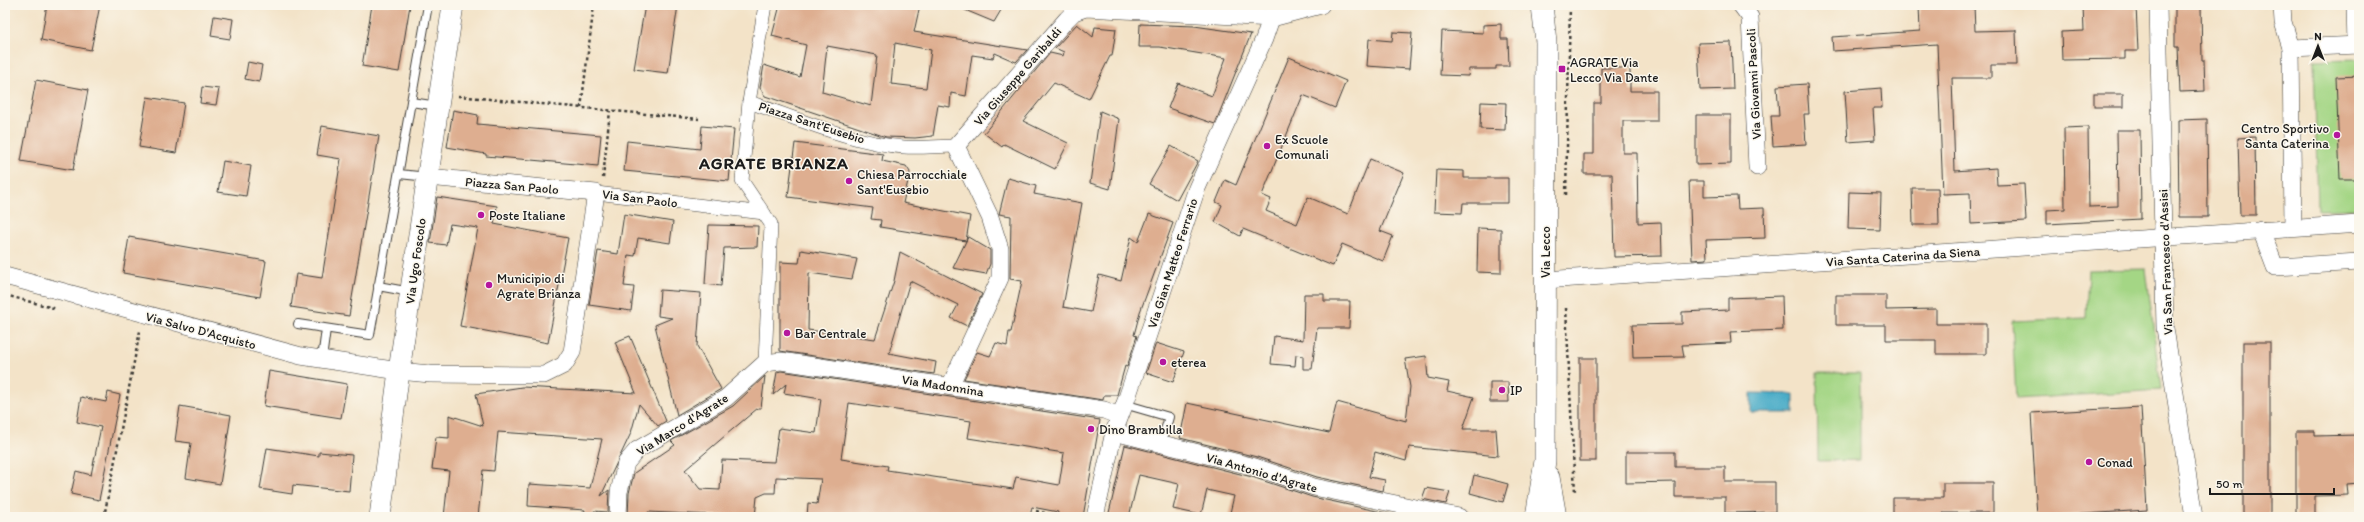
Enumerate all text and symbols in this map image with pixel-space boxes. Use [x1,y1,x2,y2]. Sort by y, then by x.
street label: Via Giuseppe Garibaldi [970,24,1064,129]
north arrow [2298,26,2338,66]
street label: Via Giovanni Pascoli [1743,28,1764,140]
text: N [2314,30,2322,43]
place label: AGRATE Via Lecco Via Dante [1570,55,1658,85]
marker: AGRATE Via Lecco Via Dante [1557,64,1567,74]
street label: Piazza Sant'Eusebio [757,98,867,147]
place label: Centro Sportivo Santa Caterina [2241,121,2329,151]
marker: Centro Sportivo Santa Caterina [2332,130,2342,140]
place label: Ex Scuole Comunali [1275,132,1329,162]
marker: Ex Scuole Comunali [1262,141,1272,151]
district label: AGRATE BRIANZA [698,153,849,173]
place label: Chiesa Parrocchiale Sant'Eusebio [857,167,967,197]
street label: Piazza San Paolo [465,174,560,197]
marker: Chiesa Parrocchiale Sant'Eusebio [844,176,854,186]
street label: Via San Paolo [601,186,679,211]
street label: Via San Francesco d'Assisi [2155,189,2176,335]
street label: Via Gian Matteo Ferrario [1144,196,1201,330]
place label: Poste Italiane [489,208,566,223]
marker: Poste Italiane [476,210,486,220]
street label: Via Ugo Foscolo [402,217,429,305]
street label: Via Lecco [1538,226,1553,278]
street label: Via Santa Caterina da Siena [1825,244,1981,269]
place label: Municipio di Agrate Brianza [497,271,581,301]
marker: Municipio di Agrate Brianza [484,280,494,290]
street label: Via Salvo D'Acquisto [144,309,258,353]
place label: Bar Centrale [795,326,866,341]
marker: Bar Centrale [782,328,792,338]
place label: eterea [1171,355,1206,370]
marker: eterea [1158,357,1168,367]
street label: Via Madonnina [901,372,985,399]
place label: IP [1510,383,1523,398]
marker: IP [1497,385,1507,395]
street label: Via Marco d'Agrate [634,390,731,459]
place label: Dino Brambilla [1099,422,1183,437]
marker: Dino Brambilla [1086,424,1096,434]
street label: Via Antonio d'Agrate [1204,449,1319,496]
place label: Conad [2097,455,2133,470]
marker: Conad [2084,457,2094,467]
scale bar [2210,470,2334,496]
text: 50 m [2216,477,2242,491]

